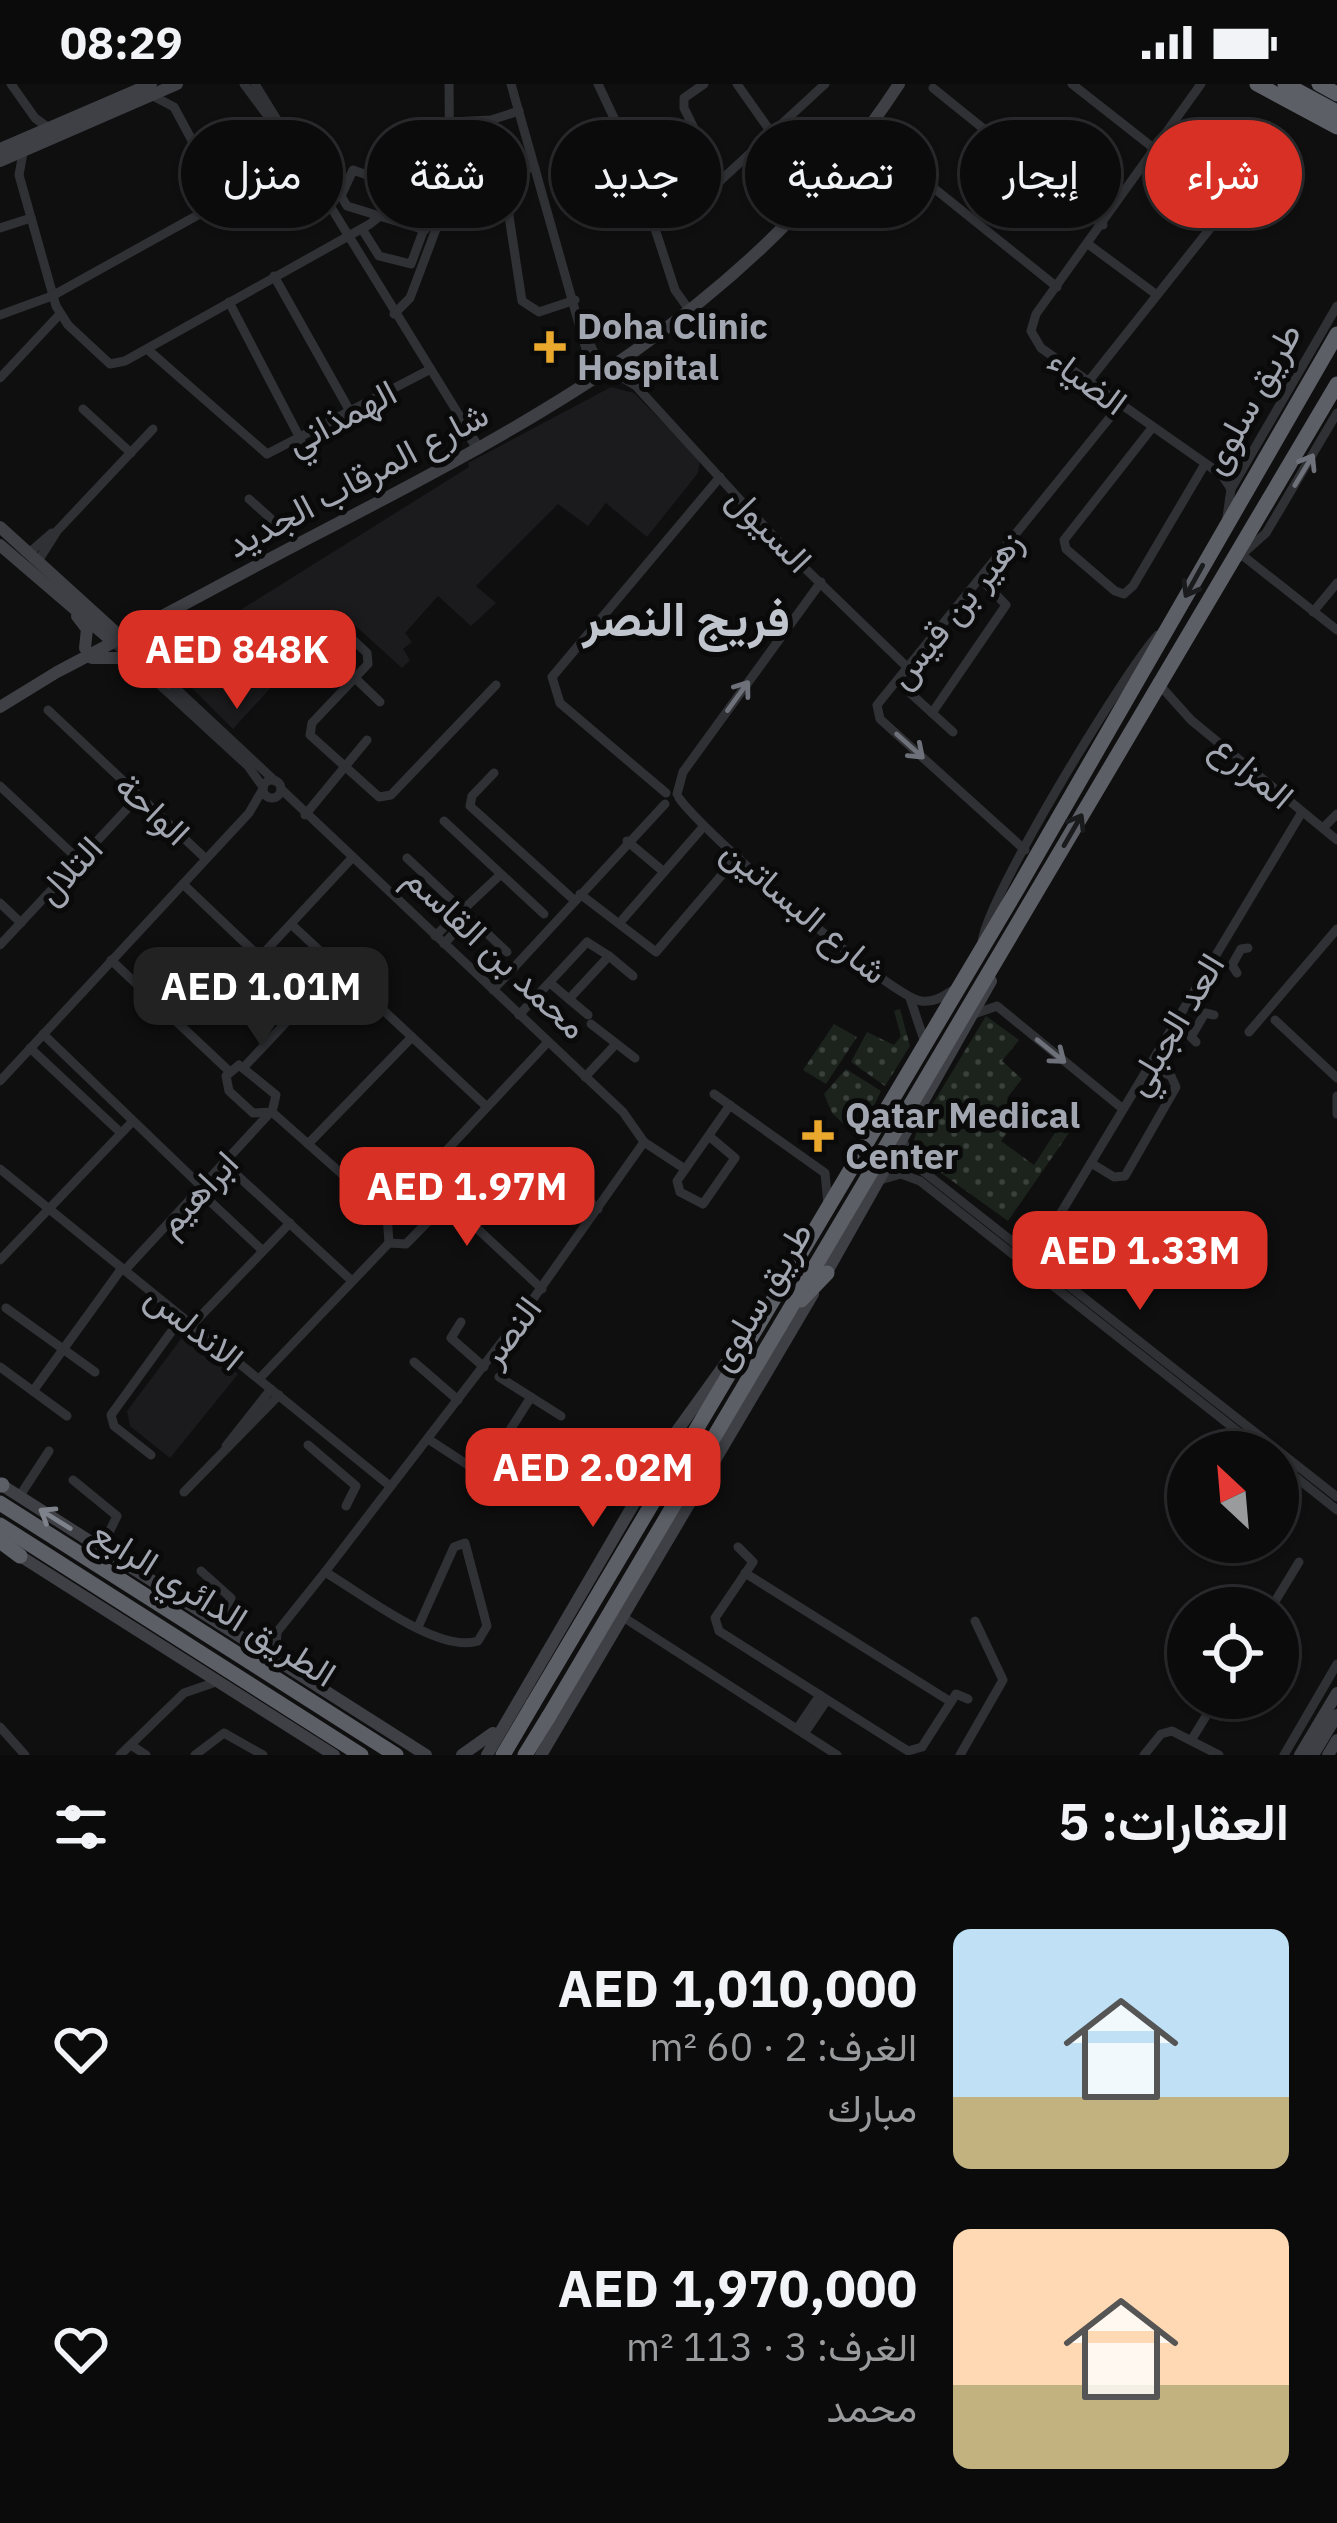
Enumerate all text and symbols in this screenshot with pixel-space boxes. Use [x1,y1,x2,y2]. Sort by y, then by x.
text: 08:29 [60,13,183,71]
chip: منزل [181,120,343,228]
chip: شقة [367,120,527,228]
chip: جديد [551,120,721,228]
chip: تصفية [745,120,936,228]
chip: إيجار [960,120,1121,228]
chip: شراء [1145,120,1302,228]
place label: Doha Clinic Hospital [577,302,768,390]
street label: طريق سلوى [1190,314,1311,482]
marker: Doha Clinic Hospital [534,331,566,363]
street label: الضياء [1039,336,1137,425]
street label: الهمذاني [277,368,407,471]
street label: شارع المرقاب الجديد [218,390,497,569]
one-way arrow [1292,454,1316,488]
street label: السيول [718,475,823,582]
street label: زهير بن قيس [876,520,1033,697]
one-way arrow [1182,562,1205,597]
district label: فريج النصر [580,587,790,653]
pin: AED 848K [113,610,361,712]
text: AED 848K [145,623,329,674]
one-way arrow [725,680,750,713]
street label: المزارع [1201,722,1304,820]
one-way arrow [895,732,925,760]
street label: الواحة [106,762,201,855]
one-way arrow [1061,813,1085,848]
street label: التلال [25,825,112,914]
street label: شارع البساتين [711,827,898,995]
street label: محمد بن القاسم [394,855,598,1049]
street label: العد الجبلي [1113,944,1240,1107]
pin: AED 1.01M [124,947,398,1049]
text: AED 1.01M [160,960,362,1011]
one-way arrow [1035,1037,1067,1063]
place label: Qatar Medical Center [845,1091,1080,1179]
marker: Qatar Medical Center [802,1120,834,1152]
street label: ابراهيم [145,1140,249,1246]
pin: AED 1.97M [330,1147,604,1249]
text: AED 1.97M [366,1160,568,1211]
pin: AED 1.33M [1003,1211,1277,1313]
street label: طريق سلوى [697,1212,822,1379]
text: AED 1.33M [1039,1224,1241,1275]
street label: الاندلس [137,1273,254,1380]
street label: النصر [467,1286,551,1376]
pin: AED 2.02M [456,1428,730,1530]
north arrow [1167,1431,1299,1563]
map controls [1167,1431,1299,1719]
text: AED 2.02M [492,1441,694,1492]
one-way arrow [38,1507,72,1532]
street label: الطريق الدائري الرابع [79,1508,346,1703]
button: locate [1167,1587,1299,1719]
text: العقارات: 5 [1059,1788,1289,1854]
icon: filters [48,1794,114,1860]
text: AED 1,010,000 [558,1955,917,2021]
icon: home [1049,1977,1193,2121]
icon: heart [48,2016,114,2082]
text: الغرف: 2 · 60 m² [650,2021,917,2072]
text: مبارك [827,2082,917,2133]
text: AED 1,970,000 [558,2255,917,2321]
icon: home [1049,2277,1193,2421]
icon: heart [48,2316,114,2382]
text: الغرف: 3 · 113 m² [626,2321,917,2372]
text: محمد [827,2382,917,2433]

